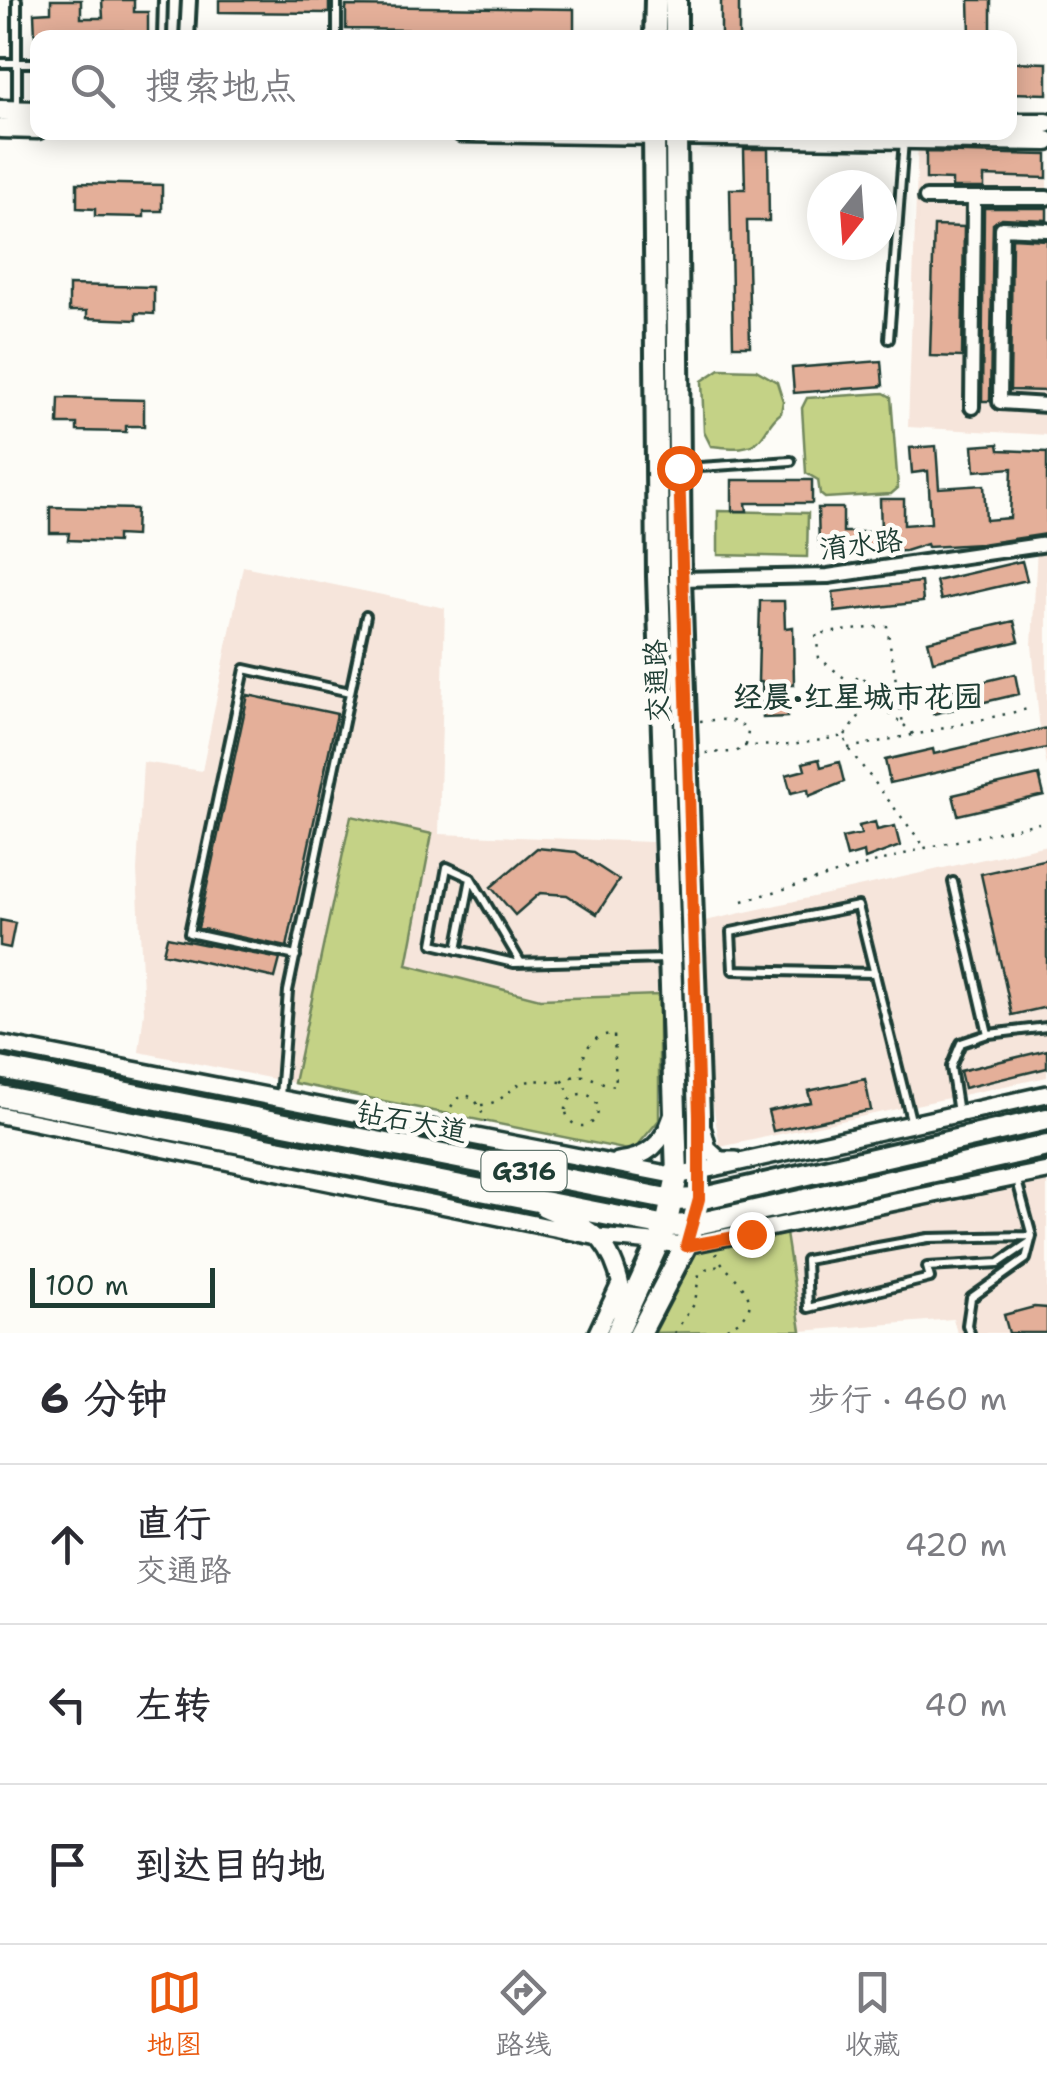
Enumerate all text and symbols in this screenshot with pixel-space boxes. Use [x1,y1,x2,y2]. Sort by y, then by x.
search box [30,30,1017,140]
icon: search [65,58,120,113]
text: 搜索地点 [145,60,297,111]
north arrow [807,170,897,260]
route start [657,446,703,492]
street label: 淯水路 [817,520,905,568]
street label: 交通路 [636,638,676,724]
district label: 经晨·红星城市花园 [733,676,983,717]
street label: 钻石大道 [353,1092,471,1150]
road number: G316 [482,1151,566,1191]
route end [729,1212,775,1258]
scale bar [30,1263,215,1308]
text: 100 m [45,1266,129,1304]
text: 6 分钟 [40,1370,168,1426]
text: 步行 · 460 m [808,1377,1007,1420]
text: 直行 [135,1497,211,1548]
icon: ahead [40,1517,95,1572]
text: 420 m [905,1523,1007,1566]
text: 交通路 [135,1548,231,1591]
icon: left [40,1677,95,1732]
text: 左转 [135,1679,211,1730]
text: 40 m [924,1683,1007,1726]
icon: arrive [40,1837,95,1892]
text: 到达目的地 [135,1839,325,1890]
tab: 地图 [146,1965,203,2063]
tab: 路线 [495,1965,552,2063]
tab: 收藏 [844,1965,901,2063]

